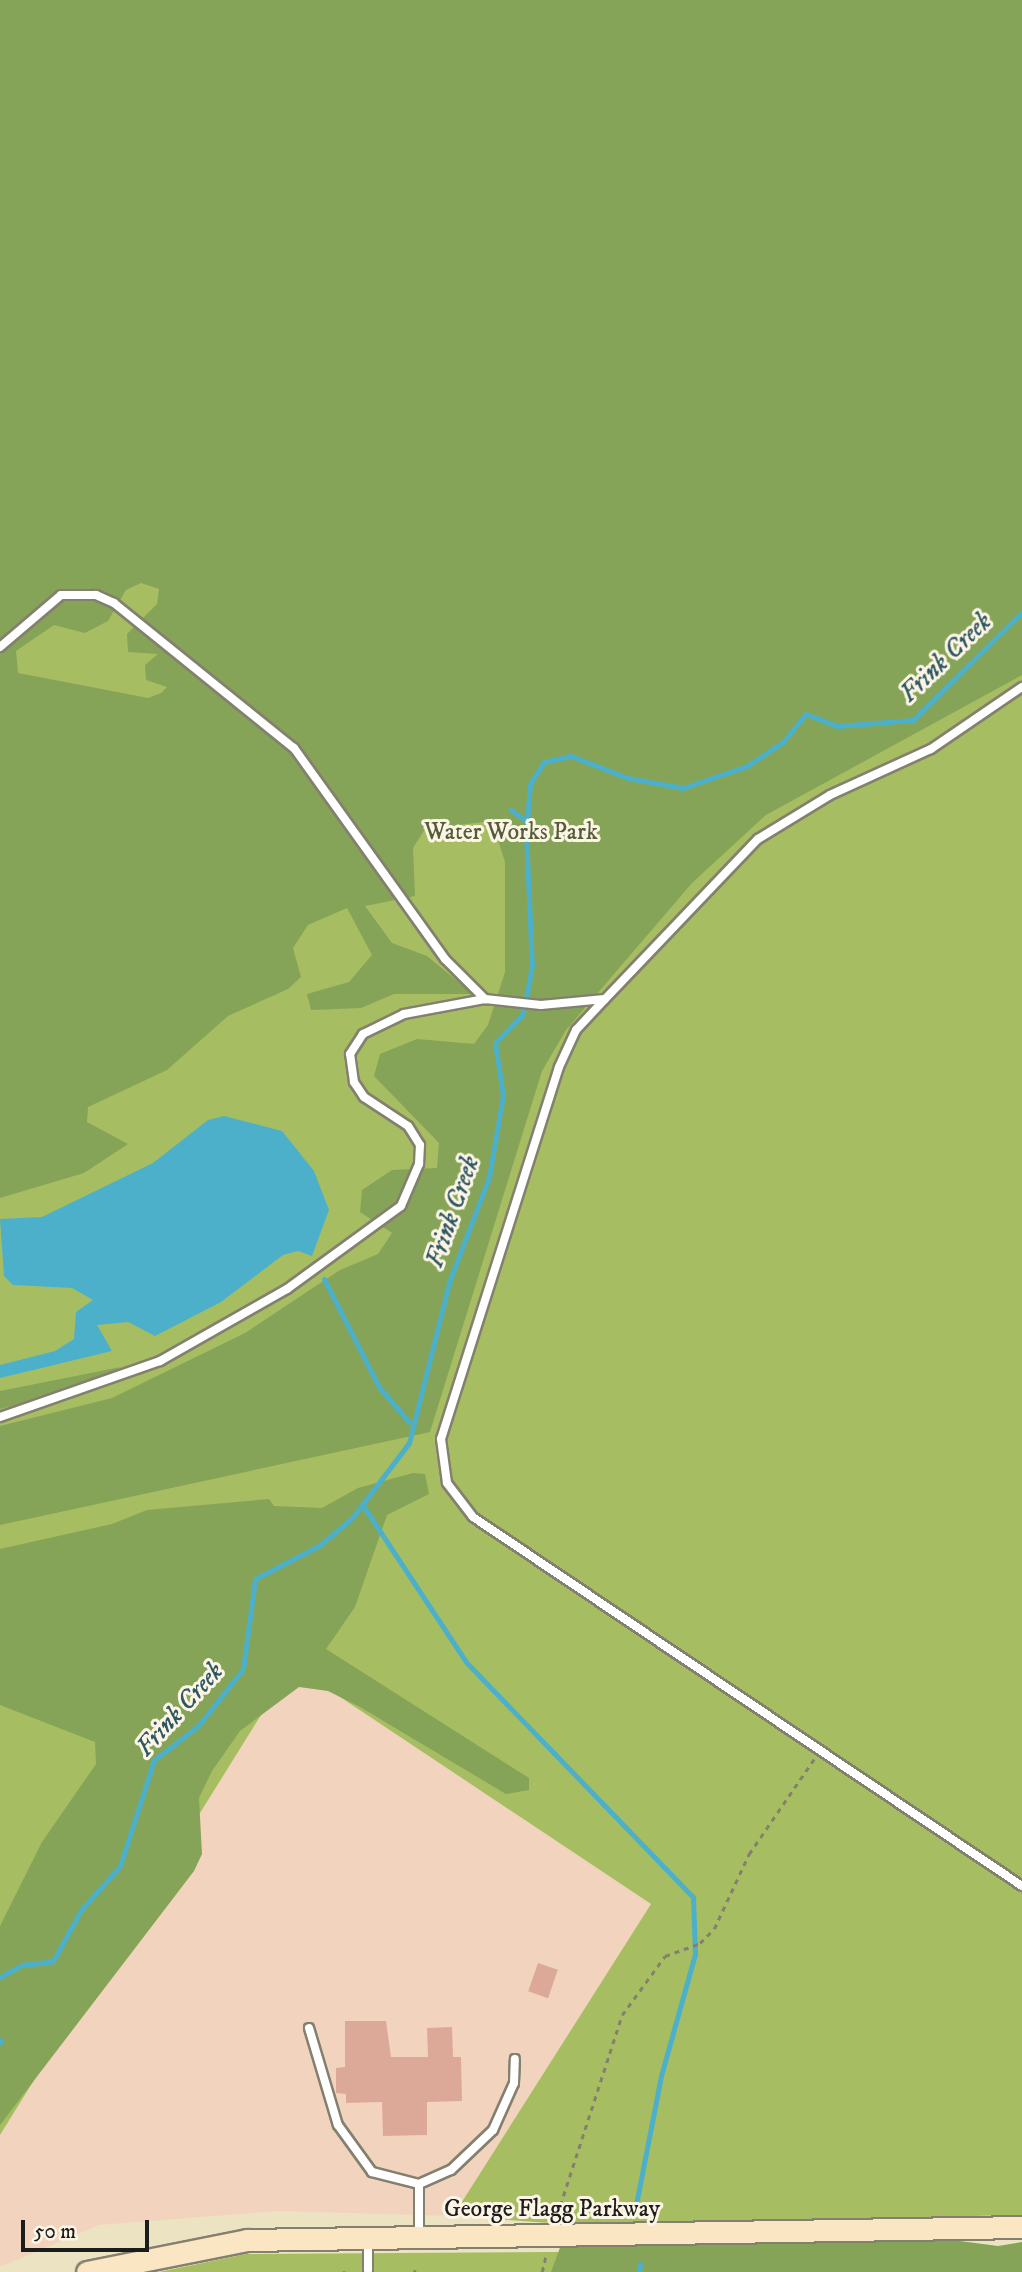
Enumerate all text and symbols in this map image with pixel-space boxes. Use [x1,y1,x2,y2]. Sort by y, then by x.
water label: Frink Creek [893,607,999,709]
park label: Water Works Park [424,819,598,847]
water label: Frink Creek [419,1152,487,1272]
water label: Frink Creek [130,1656,230,1764]
street label: George Flagg Parkway [444,2196,660,2224]
scale bar [24,2206,152,2250]
text: 50 m [34,2219,76,2245]

